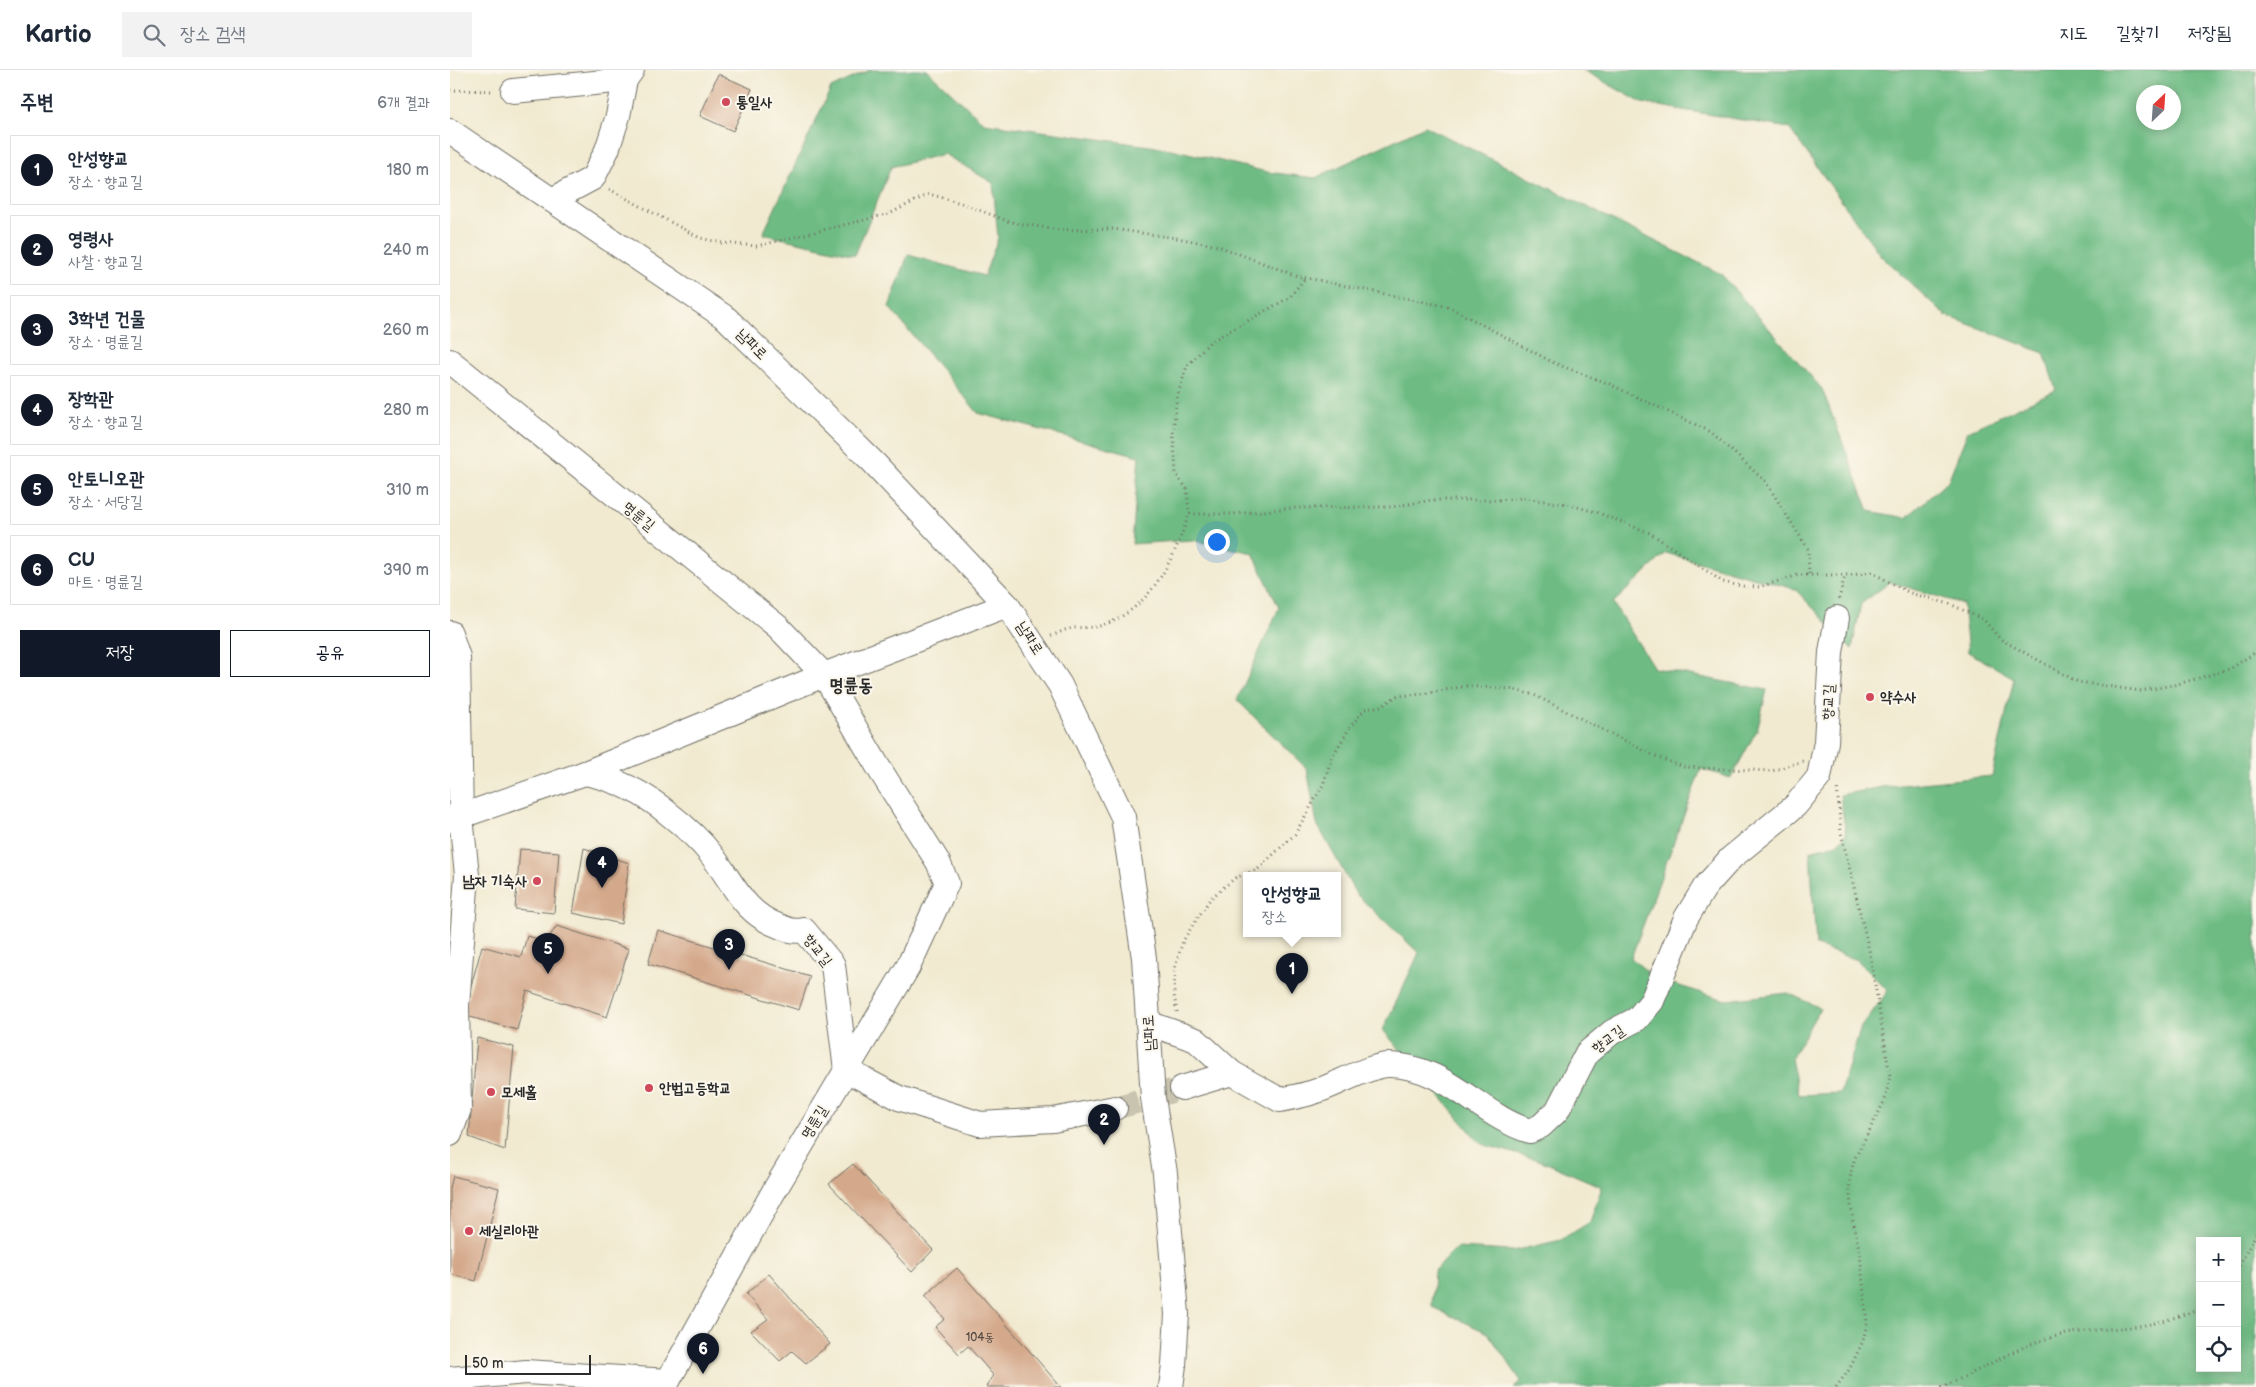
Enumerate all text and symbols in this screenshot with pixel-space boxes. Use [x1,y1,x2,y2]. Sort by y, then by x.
search box [122,12,472,57]
text: Kartio [25,20,92,49]
icon: search [140,21,168,49]
text: 장소 검색 [180,23,246,46]
text: 지도 [2059,23,2088,44]
text: 길찾기 [2116,23,2160,44]
text: 저장됨 [2188,23,2231,44]
north arrow [2136,85,2181,130]
text: 주변 [20,90,54,115]
place label: 통일사 [736,93,772,112]
text: 6개 결과 [377,94,430,113]
marker: 통일사 [720,96,732,108]
text: 안성향교 [68,148,129,171]
text: 1 [34,161,40,180]
text: 180 m [387,161,429,180]
text: 장소 · 향교길 [68,173,143,192]
text: 영령사 [68,228,114,251]
text: 2 [32,241,42,260]
text: 240 m [383,241,429,260]
text: 사찰 · 향교길 [68,253,143,272]
text: 3학년 건물 [68,308,145,331]
text: 3 [32,321,42,340]
text: 260 m [383,321,429,340]
street label: 남파로 [732,325,771,364]
text: 장소 · 명륜길 [68,333,143,352]
text: 장학관 [68,388,114,411]
text: 4 [32,401,42,420]
text: 280 m [383,401,429,420]
text: 장소 · 향교길 [68,413,143,432]
text: 안토니오관 [68,468,144,491]
text: 5 [32,481,42,500]
text: 310 m [386,481,429,500]
text: 장소 · 서당길 [68,493,143,512]
street label: 명륜길 [619,498,659,535]
your location [1204,529,1230,555]
text: CU [68,549,95,572]
text: 6 [32,561,42,580]
text: 390 m [383,561,429,580]
text: 마트 · 명륜길 [68,573,143,592]
street label: 남파로 [1012,618,1047,659]
button: 저장 [20,630,220,677]
button: 공유 [230,630,430,677]
district label: 명륜동 [829,675,873,696]
street label: 향교길 [1818,683,1839,721]
place label: 약수사 [1880,688,1916,707]
marker: 약수사 [1864,691,1876,703]
pin: 4 [586,847,618,888]
place label: 남자 기숙사 [463,872,527,891]
popup [1243,872,1341,937]
marker: 남자 기숙사 [531,875,543,887]
text: 안성향교 [1261,883,1323,906]
text: 장소 [1261,908,1287,927]
pin: 3 [713,929,745,970]
street label: 향교길 [799,930,836,970]
pin: 5 [532,933,564,974]
pin: 1 [1276,953,1308,994]
street label: 남파로 [1139,1014,1160,1052]
street label: 향교길 [1588,1021,1629,1058]
place label: 안법고등학교 [659,1079,731,1098]
marker: 안법고등학교 [643,1082,655,1094]
place label: 모세홀 [501,1083,537,1102]
marker: 모세홀 [485,1086,497,1098]
street label: 명륜길 [797,1102,832,1143]
pin: 2 [1088,1104,1120,1145]
place label: 세실리아관 [479,1222,539,1241]
marker: 세실리아관 [463,1225,475,1237]
map controls [2196,1237,2241,1372]
button: + [2196,1237,2241,1282]
button: − [2196,1282,2241,1327]
button: locate [2196,1327,2241,1372]
house number: 104동 [966,1330,994,1345]
pin: 6 [687,1333,719,1374]
scale bar [465,1352,591,1375]
text: 50 m [472,1355,504,1372]

